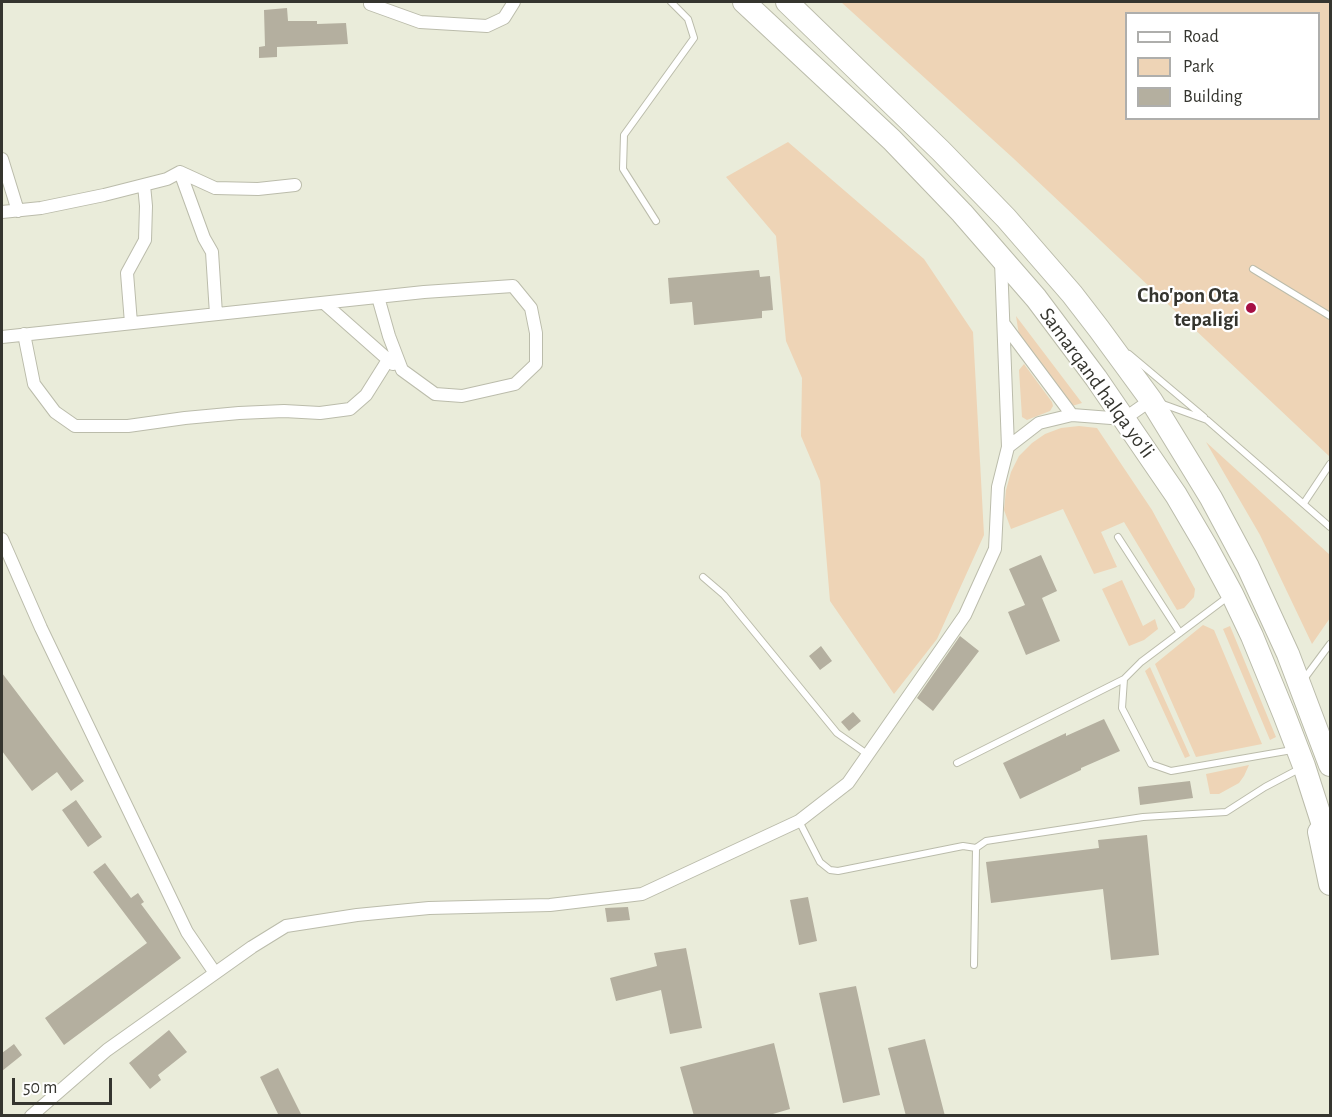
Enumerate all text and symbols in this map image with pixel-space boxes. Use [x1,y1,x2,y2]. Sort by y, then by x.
legend [1125,12,1320,120]
text: Road [1183,28,1219,46]
text: Park [1183,58,1214,76]
text: Building [1183,88,1242,106]
place label: Cho'pon Ota tepaligi [1137,283,1239,333]
marker: Cho'pon Ota tepaligi [1244,301,1258,315]
street label: Samarqand halqa yoʻli [1034,303,1160,463]
scale bar [15,1066,116,1104]
text: 50 m [23,1079,57,1097]

